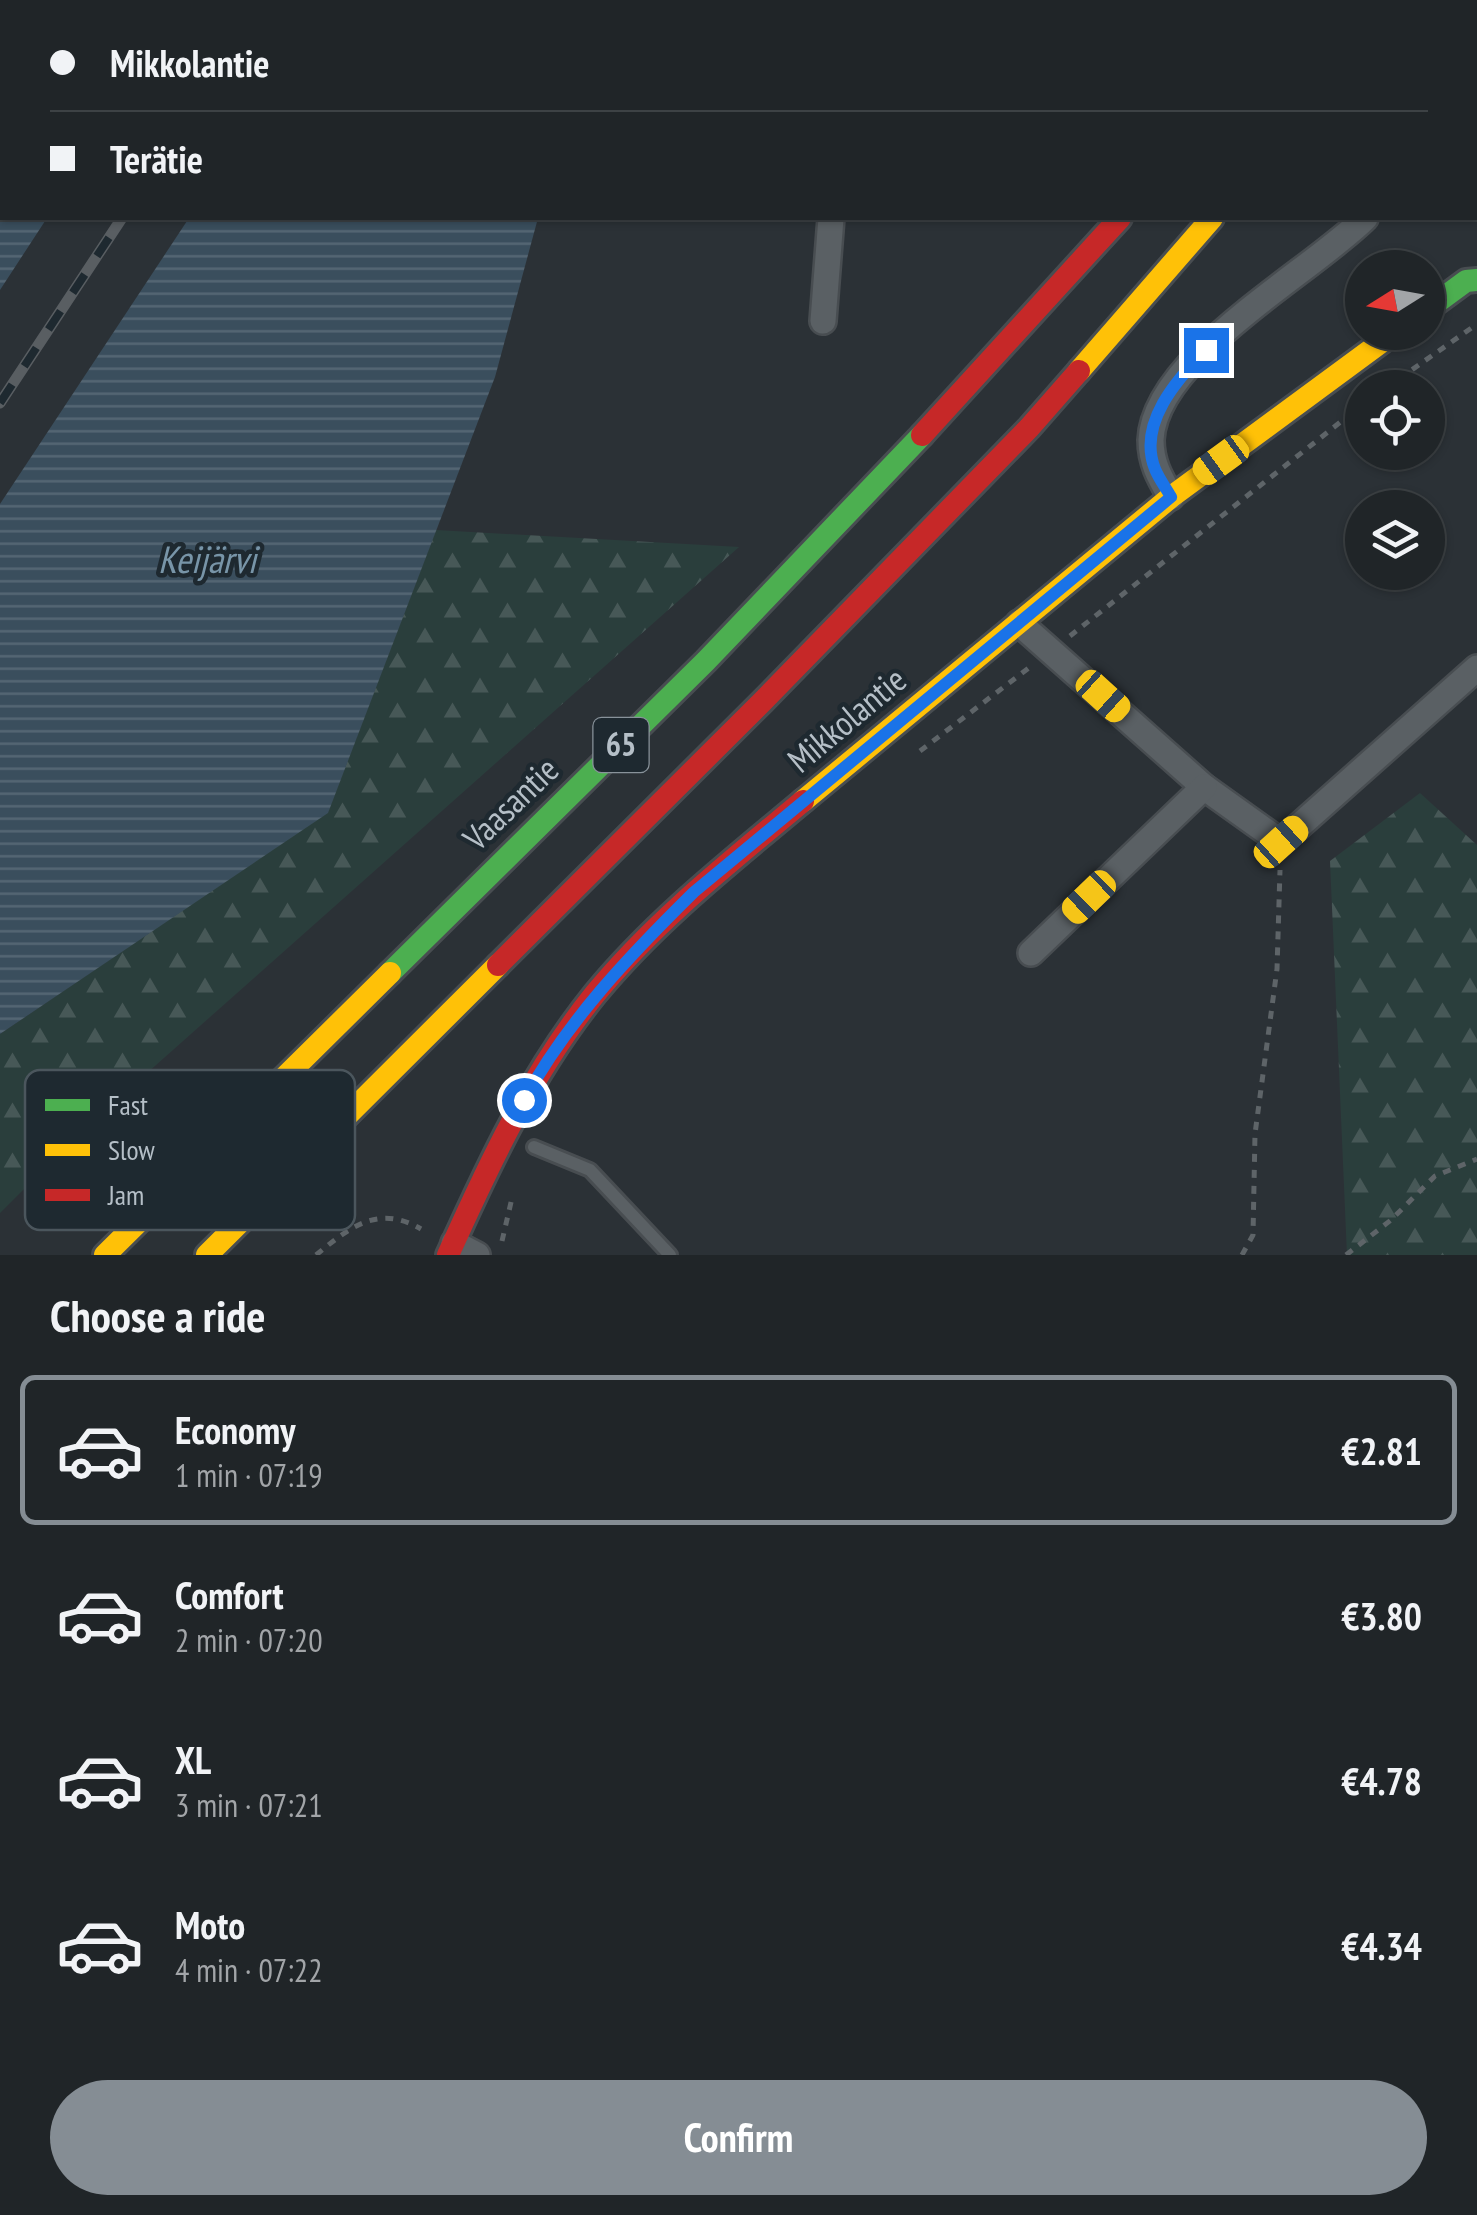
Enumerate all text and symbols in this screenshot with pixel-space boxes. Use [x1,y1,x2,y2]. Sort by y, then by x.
text: Mikkolantie [110,38,270,87]
text: Terätie [110,134,203,183]
north arrow [1345,250,1445,350]
map controls [1345,250,1445,590]
route end [1184,328,1229,373]
button: locate [1345,370,1445,470]
car [1188,430,1254,490]
button: layers [1345,490,1445,590]
water label: Keijärvi [158,534,261,583]
street label: Mikkolantie [778,656,915,782]
car [1071,665,1135,727]
road number: 65 [594,718,648,772]
street label: Vaasantie [452,747,568,861]
car [1249,811,1313,873]
car [1057,865,1121,929]
legend [25,1070,355,1230]
route start [502,1078,547,1123]
text: Fast [108,1086,148,1123]
text: Slow [108,1131,155,1168]
text: Jam [107,1176,144,1213]
text: Choose a ride [50,1286,265,1344]
icon: car [55,1405,145,1495]
text: Economy [175,1405,295,1454]
text: €2.81 [1341,1426,1422,1475]
text: 1 min · 07:19 [175,1454,323,1496]
icon: car [55,1570,145,1660]
text: Comfort [175,1570,284,1619]
text: €3.80 [1341,1591,1422,1640]
text: 2 min · 07:20 [175,1619,323,1661]
icon: car [55,1735,145,1825]
text: XL [175,1735,211,1784]
text: €4.78 [1341,1756,1422,1805]
text: 3 min · 07:21 [175,1784,323,1826]
icon: car [55,1900,145,1990]
text: Moto [175,1900,245,1949]
text: €4.34 [1341,1921,1422,1970]
text: 4 min · 07:22 [175,1949,323,1991]
button: Confirm [50,2080,1427,2195]

